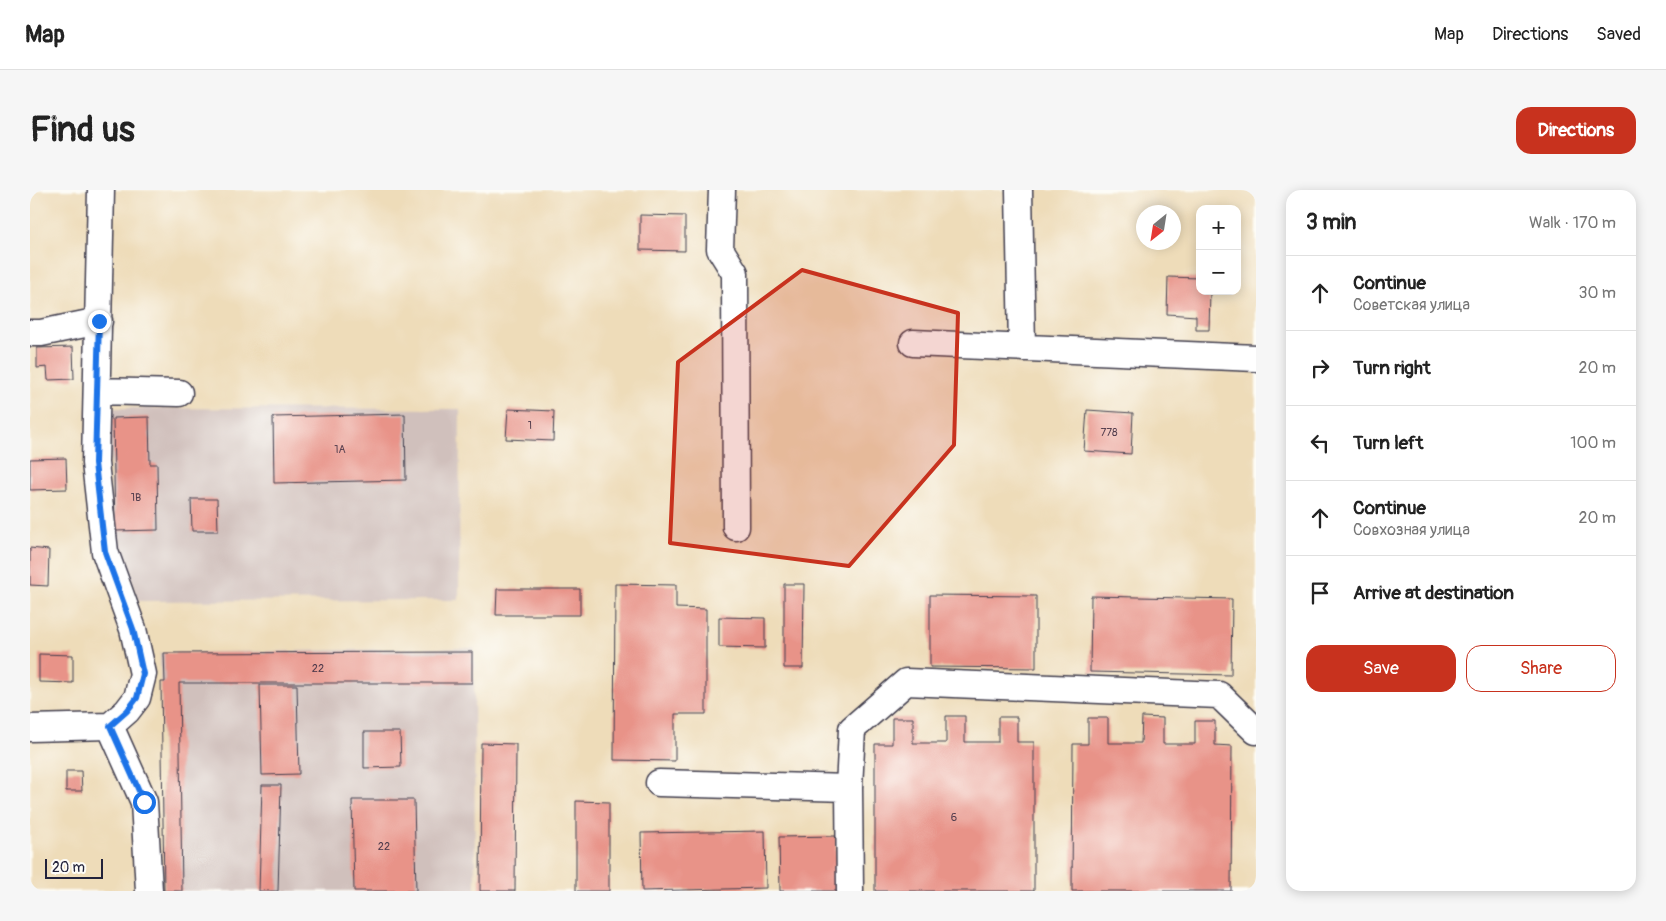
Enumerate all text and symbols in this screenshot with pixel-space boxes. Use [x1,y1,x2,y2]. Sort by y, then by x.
text: Map [25,20,65,49]
text: Map [1434,23,1464,46]
text: Directions [1492,23,1568,46]
text: Saved [1596,23,1641,46]
button: Directions [1516,107,1636,154]
text: Find us [30,108,135,152]
north arrow [1136,205,1181,250]
map controls [1196,205,1241,295]
button: + [1196,205,1241,250]
text: 3 min [1306,209,1356,236]
text: Walk · 170 m [1529,213,1616,233]
button: − [1196,250,1241,295]
text: Continue [1353,271,1426,295]
icon: ahead [1306,279,1334,307]
text: 30 m [1578,283,1616,303]
text: Советская улица [1353,295,1470,315]
route end [88,310,111,333]
icon: right [1306,354,1334,382]
text: Turn right [1353,356,1431,380]
text: 20 m [1578,358,1616,378]
house number: 1 [528,419,532,432]
house number: 778 [1100,426,1118,439]
icon: left [1306,429,1334,457]
text: Turn left [1353,431,1423,455]
text: 100 m [1570,433,1616,453]
house number: 1А [334,443,346,456]
house number: 1В [131,491,141,504]
text: Continue [1353,496,1426,520]
icon: ahead [1306,504,1334,532]
text: 20 m [1578,508,1616,528]
text: Совхозная улица [1353,520,1470,540]
icon: arrive [1306,579,1334,607]
text: Arrive at destination [1353,581,1514,605]
button: Save [1306,645,1456,692]
button: Share [1466,645,1616,692]
house number: 22 [312,662,324,675]
route start [133,791,156,814]
house number: 6 [951,811,957,824]
house number: 22 [378,840,390,853]
scale bar [45,856,102,879]
text: 20 m [52,859,85,876]

